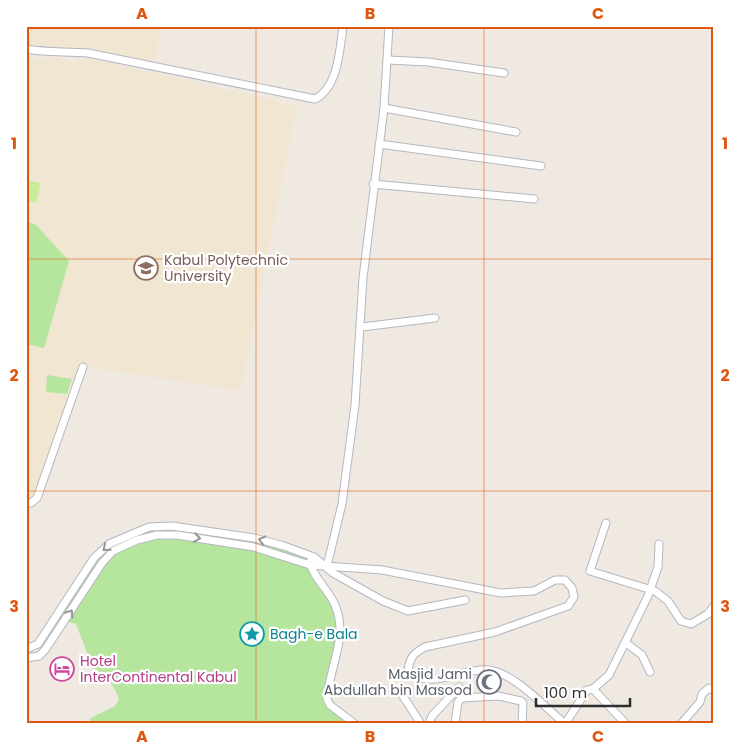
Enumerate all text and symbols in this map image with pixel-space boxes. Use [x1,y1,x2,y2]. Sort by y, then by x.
text: A [136,2,148,25]
text: B [365,2,375,25]
text: C [592,2,604,25]
text: 1 [11,132,17,155]
text: 1 [722,132,728,155]
place label: Kabul Polytechnic University [164,250,288,286]
school or university icon: Kabul Polytechnic University [133,255,159,281]
text: 2 [9,364,19,387]
text: 2 [720,364,730,387]
one-way arrow [193,533,202,543]
one-way arrow [257,535,266,546]
one-way arrow [102,542,111,551]
text: 3 [9,595,19,618]
text: 3 [720,595,730,618]
one-way arrow [64,609,73,618]
place icon: Bagh-e Bala [239,621,265,647]
place label: Bagh-e Bala [270,624,358,644]
place label: Hotel InterContinental Kabul [80,651,237,687]
hotel icon: Hotel InterContinental Kabul [49,656,75,682]
place label: Masjid Jami Abdullah bin Masood [324,664,472,700]
mosque icon: Masjid Jami Abdullah bin Masood [476,669,502,695]
scale bar [536,675,630,707]
text: 100 m [544,682,587,703]
text: A [136,725,148,748]
text: B [365,725,375,748]
text: C [592,725,604,748]

